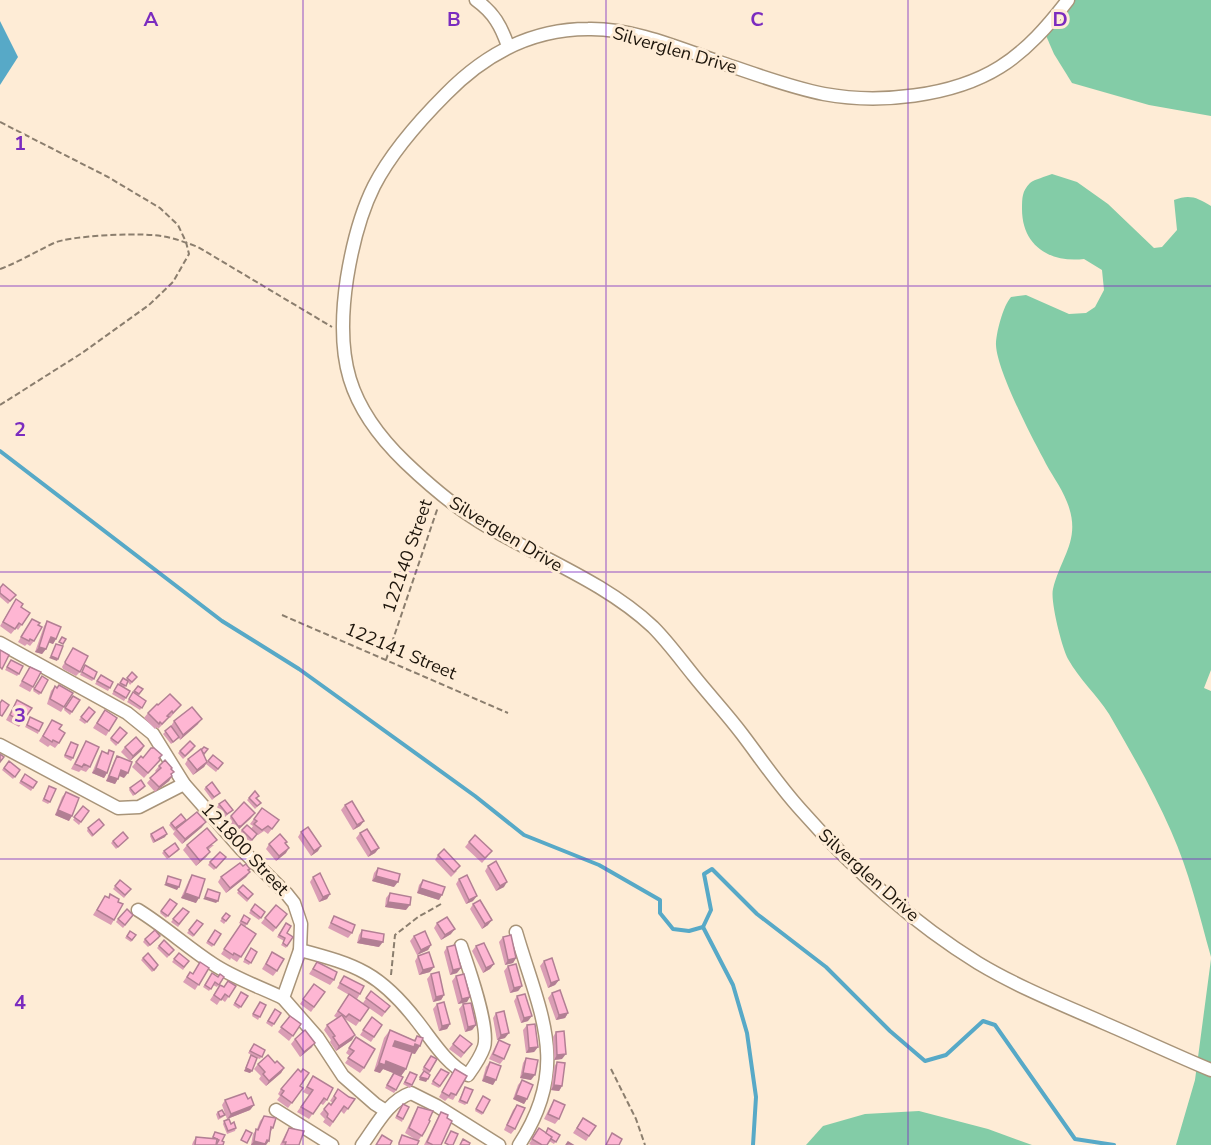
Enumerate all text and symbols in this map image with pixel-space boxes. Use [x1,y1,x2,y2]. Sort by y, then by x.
text: A [144,6,159,33]
text: B [447,6,461,33]
text: C [750,6,764,33]
text: D [1052,6,1068,33]
street label: Silverglen Drive [610,21,740,79]
text: 1 [14,130,26,157]
text: 2 [14,416,26,443]
street label: Silverglen Drive [445,491,567,577]
street label: 122140 Street [376,495,438,616]
street label: 122141 Street [342,617,461,685]
text: 3 [14,702,26,729]
street label: 121800 Street [196,797,295,901]
street label: Silverglen Drive [813,823,925,927]
text: 4 [14,989,26,1016]

